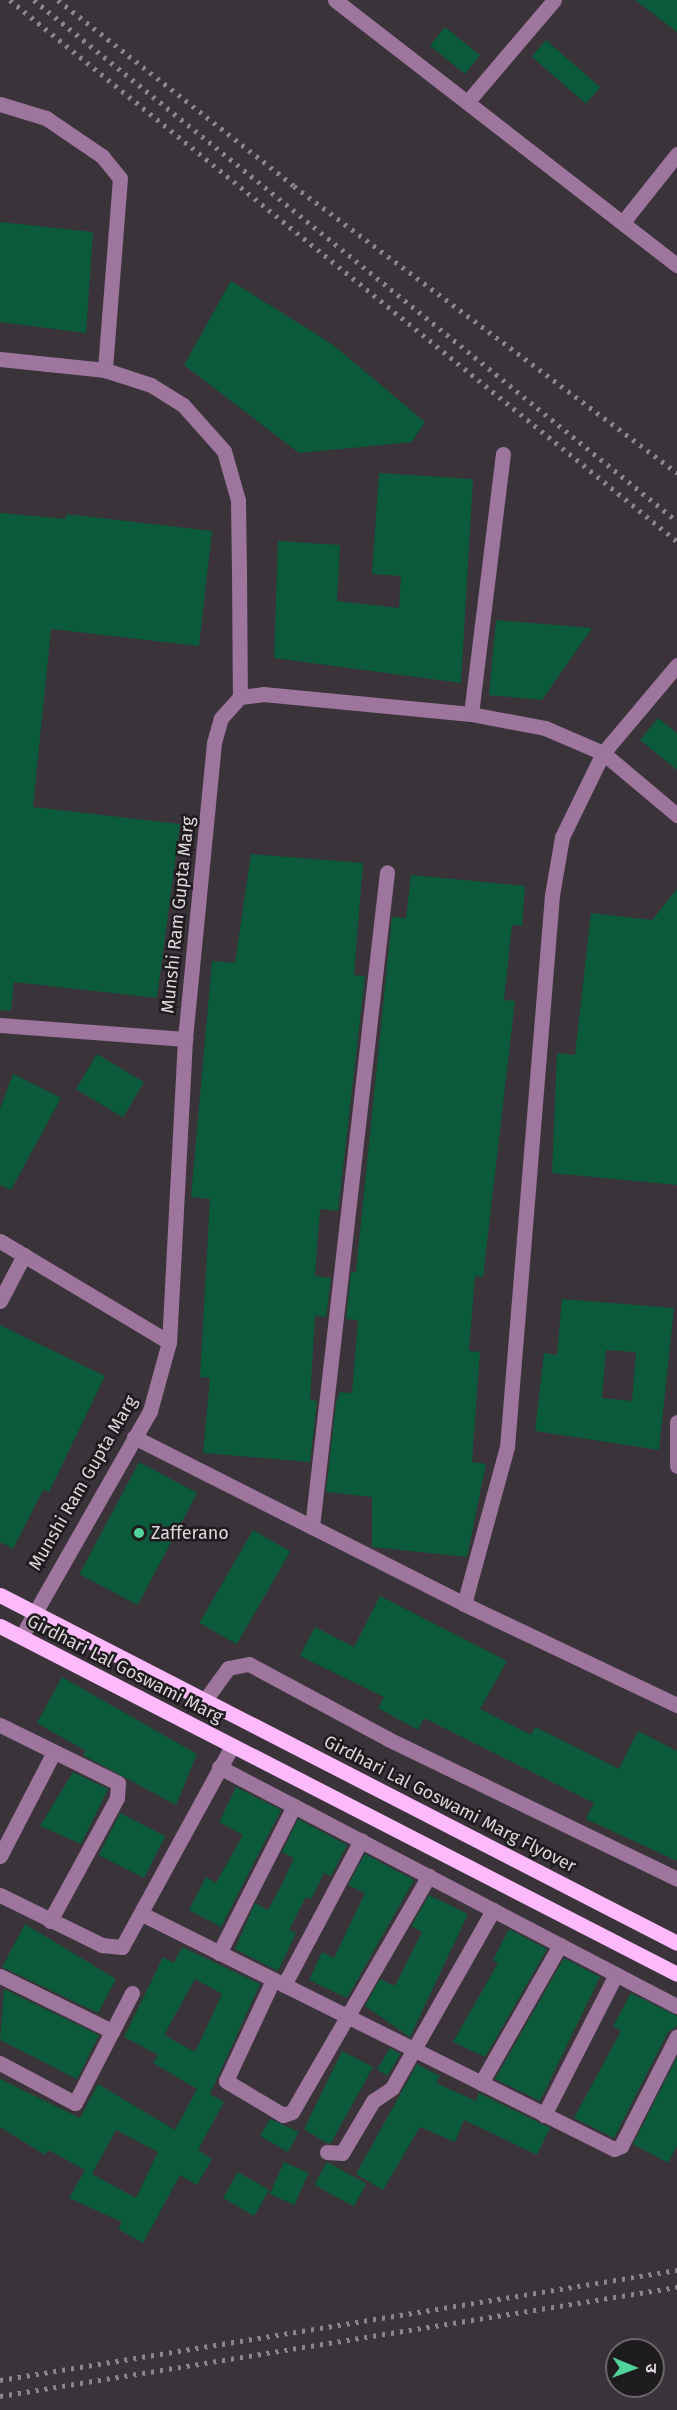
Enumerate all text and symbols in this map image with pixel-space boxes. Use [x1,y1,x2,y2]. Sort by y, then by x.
street label: Munshi Ram Gupta Marg [157,816,199,1014]
street label: Munshi Ram Gupta Marg [24,1392,142,1574]
place label: Zafferano [151,1522,229,1544]
marker: Zafferano [132,1526,146,1540]
street label: Girdhari Lal Goswami Marg [23,1610,227,1728]
street label: Girdhari Lal Goswami Marg Flyover [320,1731,580,1877]
north arrow [605,2338,665,2398]
text: उ [642,2363,661,2373]

